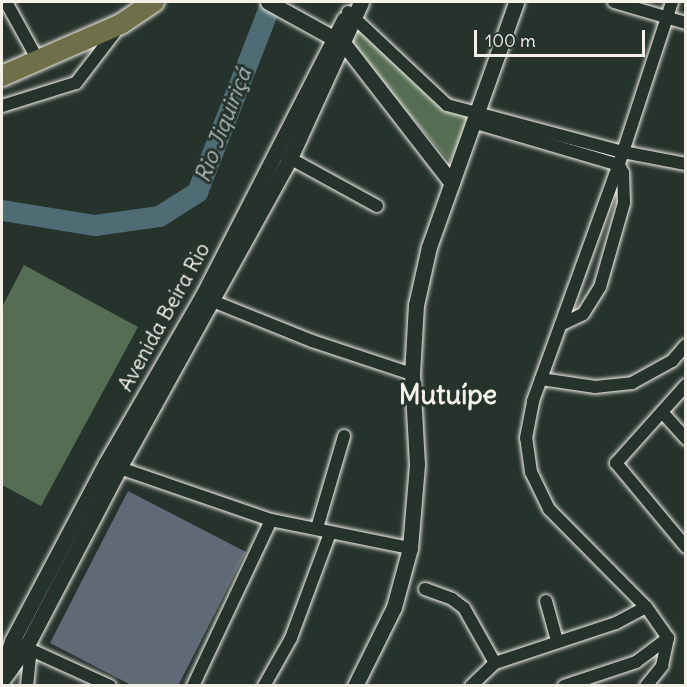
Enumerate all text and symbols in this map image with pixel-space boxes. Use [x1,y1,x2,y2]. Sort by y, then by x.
scale bar [477,18,648,56]
text: 100 m [485,29,536,52]
water label: Rio Jiquiriçá [189,64,257,186]
street label: Avenida Beira Rio [113,238,215,396]
district label: Mutuípe [399,379,497,411]

